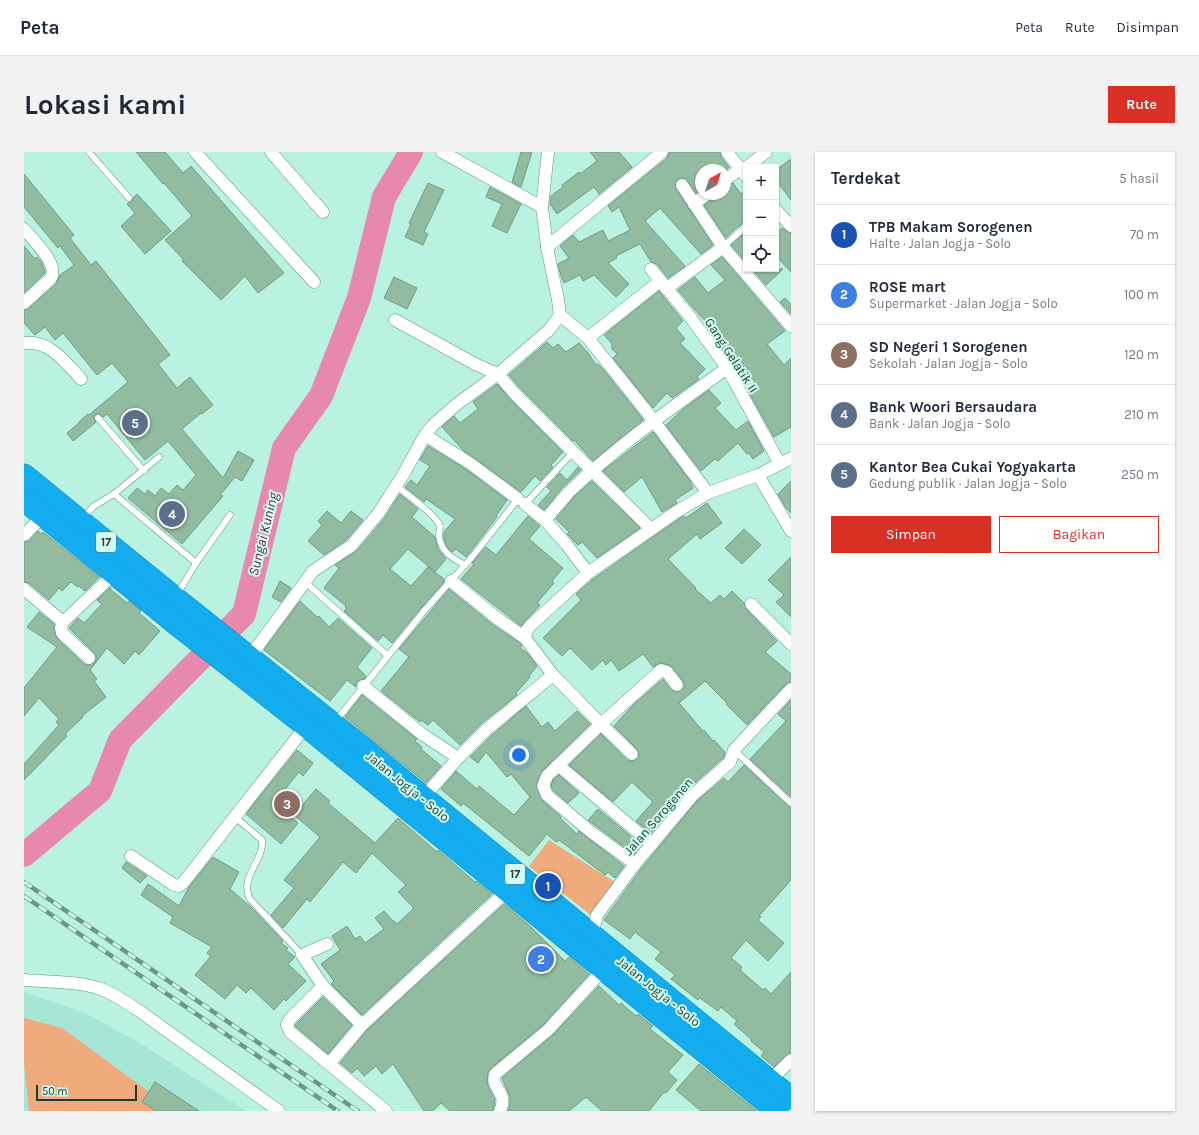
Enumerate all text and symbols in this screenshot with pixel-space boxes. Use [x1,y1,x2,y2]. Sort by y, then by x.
text: Peta [20,17,60,39]
text: Peta [1015,19,1043,36]
text: Rute [1065,19,1095,36]
text: Disimpan [1117,19,1179,36]
button: Rute [1108,86,1175,123]
text: Lokasi kami [24,88,186,121]
north arrow [695,164,731,200]
map controls [743,164,779,272]
button: + [743,164,779,200]
text: Terdekat [831,168,900,188]
text: 5 hasil [1119,171,1159,186]
button: − [743,200,779,236]
text: TPB Makam Sorogenen [869,218,1033,236]
text: 1 [842,227,846,242]
text: 70 m [1130,227,1159,242]
button: locate [743,236,779,272]
text: Halte · Jalan Jogja - Solo [869,236,1011,251]
text: ROSE mart [869,278,946,296]
text: 2 [840,287,848,302]
text: 100 m [1124,287,1159,302]
text: Supermarket · Jalan Jogja - Solo [869,296,1058,311]
street label: Gang Gelatik II [702,315,761,395]
text: SD Negeri 1 Sorogenen [869,338,1028,356]
text: 3 [840,347,848,362]
text: 120 m [1124,347,1159,362]
text: Sekolah · Jalan Jogja - Solo [869,356,1028,371]
text: Bank Woori Bersaudara [869,398,1037,416]
text: 4 [840,407,848,422]
text: 210 m [1124,407,1159,422]
pin: 5 [122,408,148,438]
text: Bank · Jalan Jogja - Solo [869,416,1010,431]
text: Kantor Bea Cukai Yogyakarta [869,458,1076,476]
text: 5 [840,467,848,482]
text: 250 m [1121,467,1159,482]
text: Gedung publik · Jalan Jogja - Solo [869,476,1067,491]
water label: Sungai Kuning [245,490,282,577]
pin: 4 [159,499,185,529]
button: Simpan [831,516,991,553]
button: Bagikan [999,516,1159,553]
road number: 17 [96,532,116,552]
your location [509,745,529,765]
street label: Jalan Jogja - Solo [363,748,452,824]
street label: Jalan Sorogenen [621,775,696,858]
pin: 3 [274,789,300,819]
road number: 17 [505,864,525,884]
pin: 1 [535,871,561,901]
pin: 2 [528,944,554,974]
street label: Jalan Jogja - Solo [614,953,703,1029]
scale bar [36,1083,137,1102]
text: 50 m [42,1085,68,1098]

